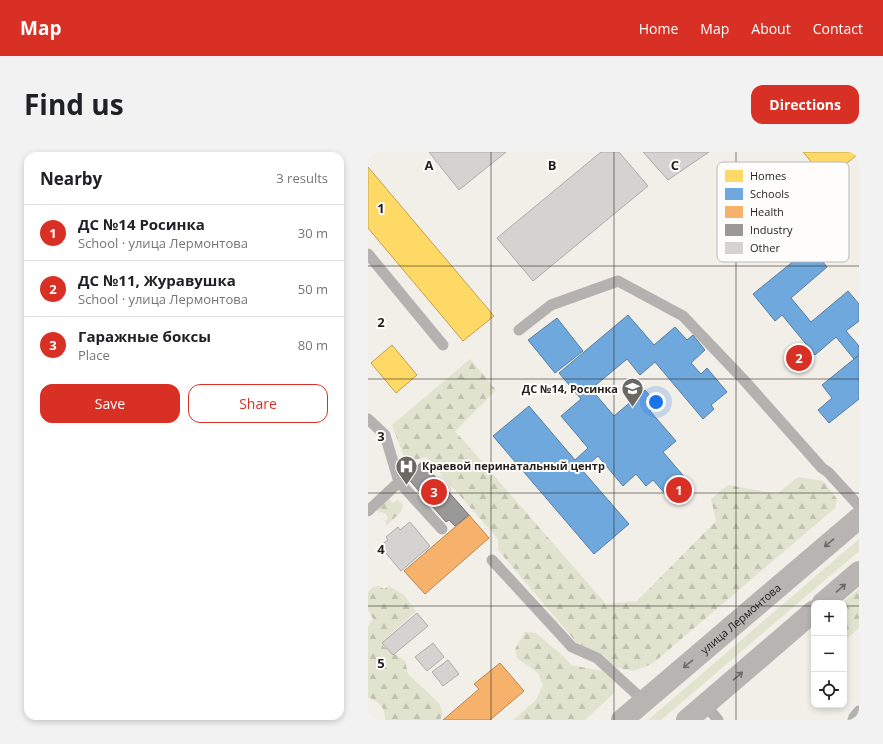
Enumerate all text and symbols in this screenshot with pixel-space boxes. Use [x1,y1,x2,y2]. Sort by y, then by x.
text: Map [20,15,61,41]
text: Home [639,19,678,38]
text: Map [700,19,729,38]
text: About [751,19,791,38]
text: Contact [813,19,863,38]
text: Find us [24,85,124,123]
button: Directions [751,85,859,124]
text: A [425,156,434,174]
text: B [548,156,557,174]
text: C [671,156,679,174]
legend [717,162,849,262]
text: Nearby [40,167,102,190]
text: Homes [750,168,786,183]
text: 3 results [276,169,328,187]
text: Schools [750,186,789,201]
text: 1 [377,199,385,217]
text: Health [750,204,784,219]
text: ДС №14 Росинка [78,214,205,234]
text: Industry [750,222,793,237]
text: 1 [49,224,57,242]
text: 30 m [298,224,328,242]
text: School · улица Лермонтова [78,234,248,252]
text: Other [750,240,780,255]
text: ДС №11, Журавушка [78,270,236,290]
text: 2 [49,280,57,298]
text: 50 m [298,280,328,298]
text: School · улица Лермонтова [78,290,248,308]
text: 2 [377,313,385,331]
text: Гаражные боксы [78,326,211,346]
text: 3 [49,336,57,354]
text: 80 m [298,336,328,354]
pin: 2 [786,343,812,373]
text: Place [78,346,110,364]
school or university icon: ДС №14, Росинка [620,376,646,409]
place label: ДС №14, Росинка [522,381,618,396]
button: Save [40,384,180,423]
button: Share [188,384,328,423]
your location [646,392,666,412]
text: 3 [377,427,385,445]
hospital icon: Краевой перинатальный центр [393,453,419,486]
place label: Краевой перинатальный центр [422,458,605,473]
pin: 1 [666,475,692,505]
pin: 3 [421,477,447,507]
one-way arrow [825,538,835,547]
text: 4 [377,540,385,558]
street label: улица Лермонтова [697,580,784,657]
one-way arrow [836,583,846,592]
map controls [811,600,847,708]
button: + [811,600,847,636]
button: − [811,636,847,672]
text: 5 [377,654,385,672]
one-way arrow [683,659,693,668]
one-way arrow [732,672,743,681]
button: locate [811,672,847,708]

